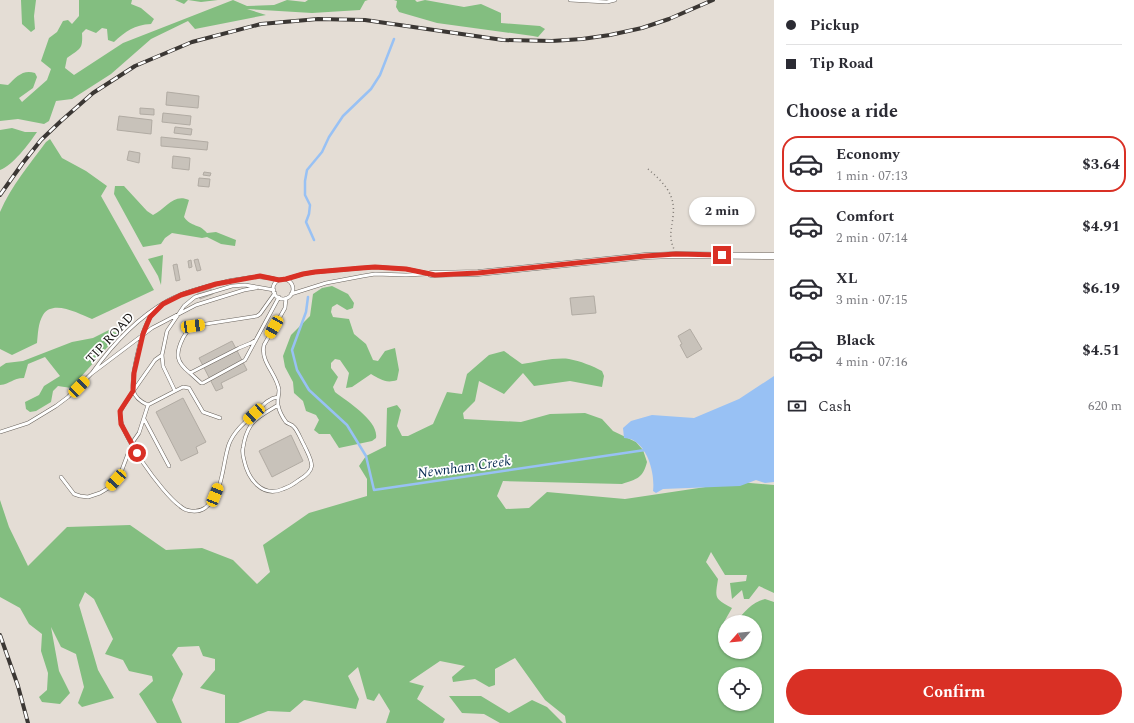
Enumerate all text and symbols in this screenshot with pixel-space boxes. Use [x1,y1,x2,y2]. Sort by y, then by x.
text: Pickup [810,14,859,37]
text: Tip Road [810,52,874,75]
text: Choose a ride [786,98,898,125]
text: Economy [836,143,900,166]
icon: car [788,146,824,182]
text: $3.64 [1082,153,1120,176]
text: 1 min · 07:13 [836,166,908,186]
callout: 2 min [689,197,755,225]
text: 2 min [705,201,739,221]
text: Comfort [836,205,894,228]
icon: car [788,208,824,244]
text: $4.91 [1082,215,1120,238]
text: 2 min · 07:14 [836,228,908,248]
route end [713,246,731,264]
text: XL [836,267,857,290]
icon: car [788,270,824,306]
text: $6.19 [1082,277,1120,300]
text: 3 min · 07:15 [836,290,908,310]
street label: TIP ROAD [81,308,139,368]
car [263,314,285,340]
car [180,318,206,334]
text: Black [836,329,875,352]
icon: car [788,332,824,368]
text: $4.51 [1082,339,1120,362]
text: 4 min · 07:16 [836,352,908,372]
car [66,374,92,400]
icon: cash [786,395,808,417]
text: Cash [818,395,851,418]
text: 620 m [1088,396,1122,416]
car [241,402,267,426]
route start [128,444,146,462]
water label: Newnham Creek [416,450,513,484]
car [104,467,128,493]
car [205,482,225,508]
north arrow [718,615,762,659]
map controls [718,615,762,711]
button: locate [718,667,762,711]
button: Confirm [786,669,1122,715]

